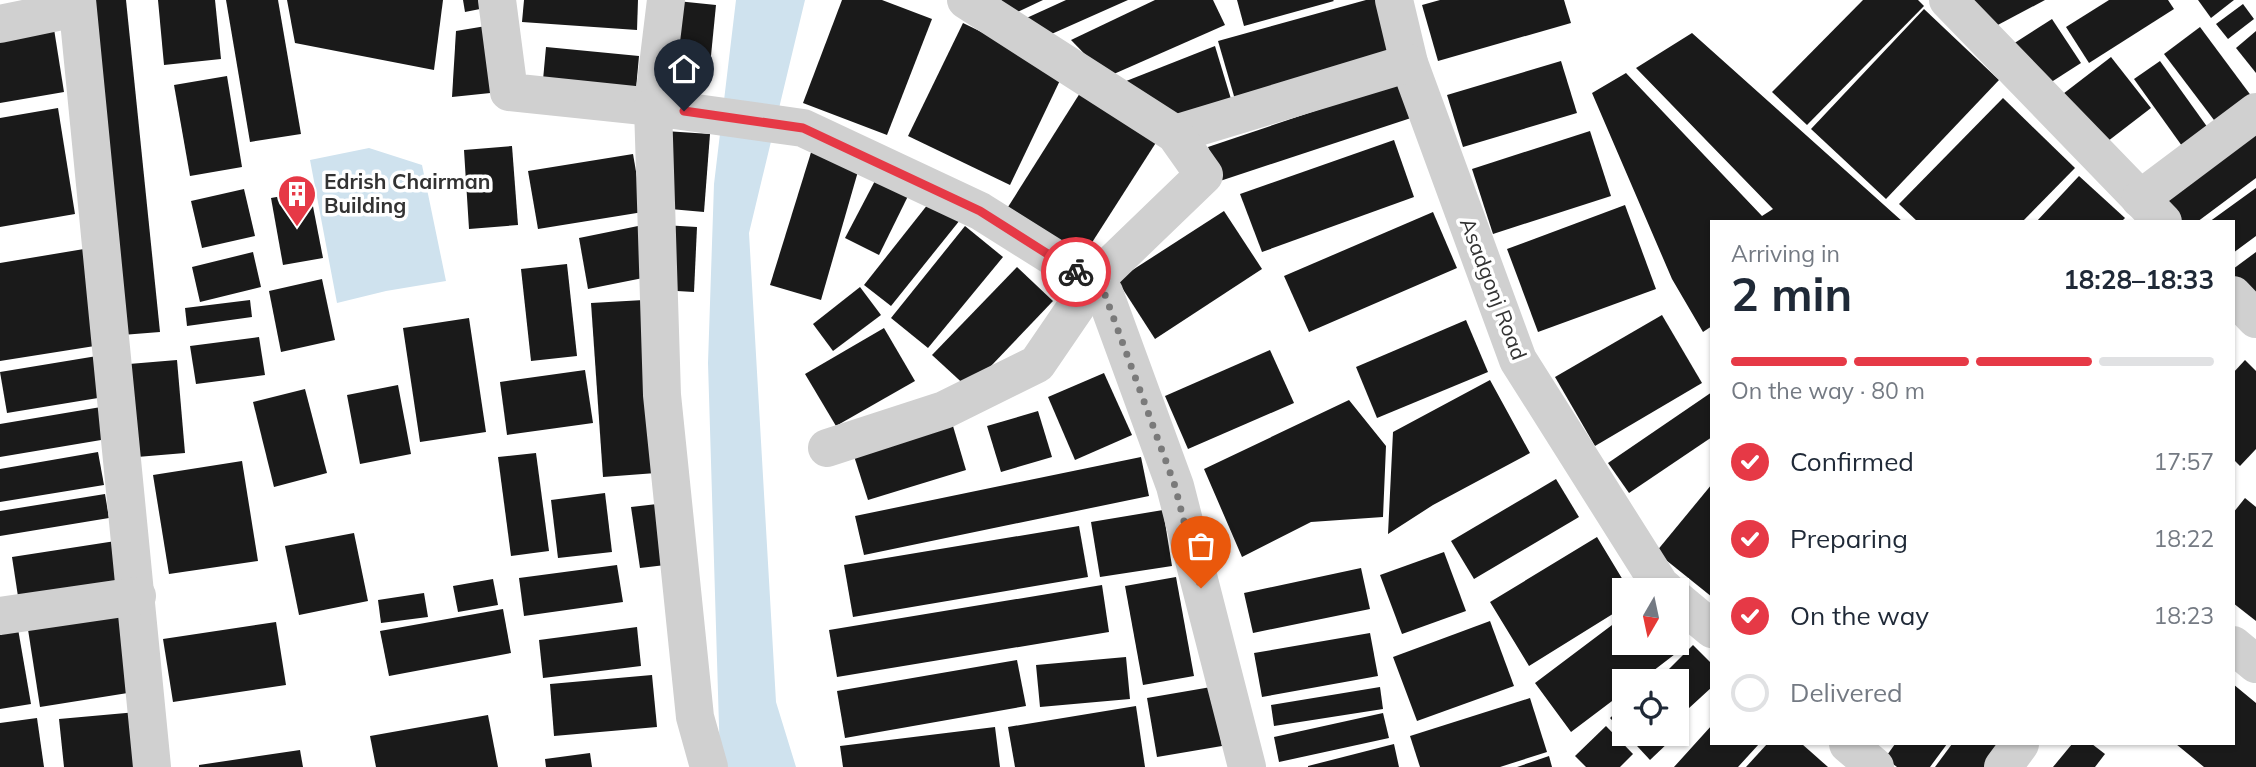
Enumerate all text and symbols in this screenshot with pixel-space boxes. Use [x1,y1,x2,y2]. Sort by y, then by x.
pin [654,39,714,111]
icon: home [665,50,703,88]
place label: Edrish Chairman Building [324,168,491,218]
building icon: Edrish Chairman Building [276,173,318,228]
street label: Asadgonj Road [1455,214,1533,363]
courier [1041,237,1111,307]
text: Arriving in [1731,239,1840,268]
icon: bike [1057,253,1095,291]
text: 18:28–18:33 [2063,263,2214,296]
text: 2 min [1731,265,1852,323]
text: On the way · 80 m [1731,376,1925,405]
icon: check [1731,443,1769,481]
text: Confirmed [1790,445,1914,478]
text: 17:57 [2154,447,2214,476]
pin [1171,516,1231,588]
icon: check [1731,520,1769,558]
text: Preparing [1790,522,1908,555]
text: 18:22 [2154,524,2214,553]
icon: bag [1182,527,1220,565]
north arrow [1612,578,1689,654]
map controls [1612,578,1689,746]
icon: check [1731,597,1769,635]
text: On the way [1790,599,1929,632]
text: 18:23 [2154,601,2214,630]
button: locate [1612,669,1689,746]
text: Delivered [1790,676,1903,709]

